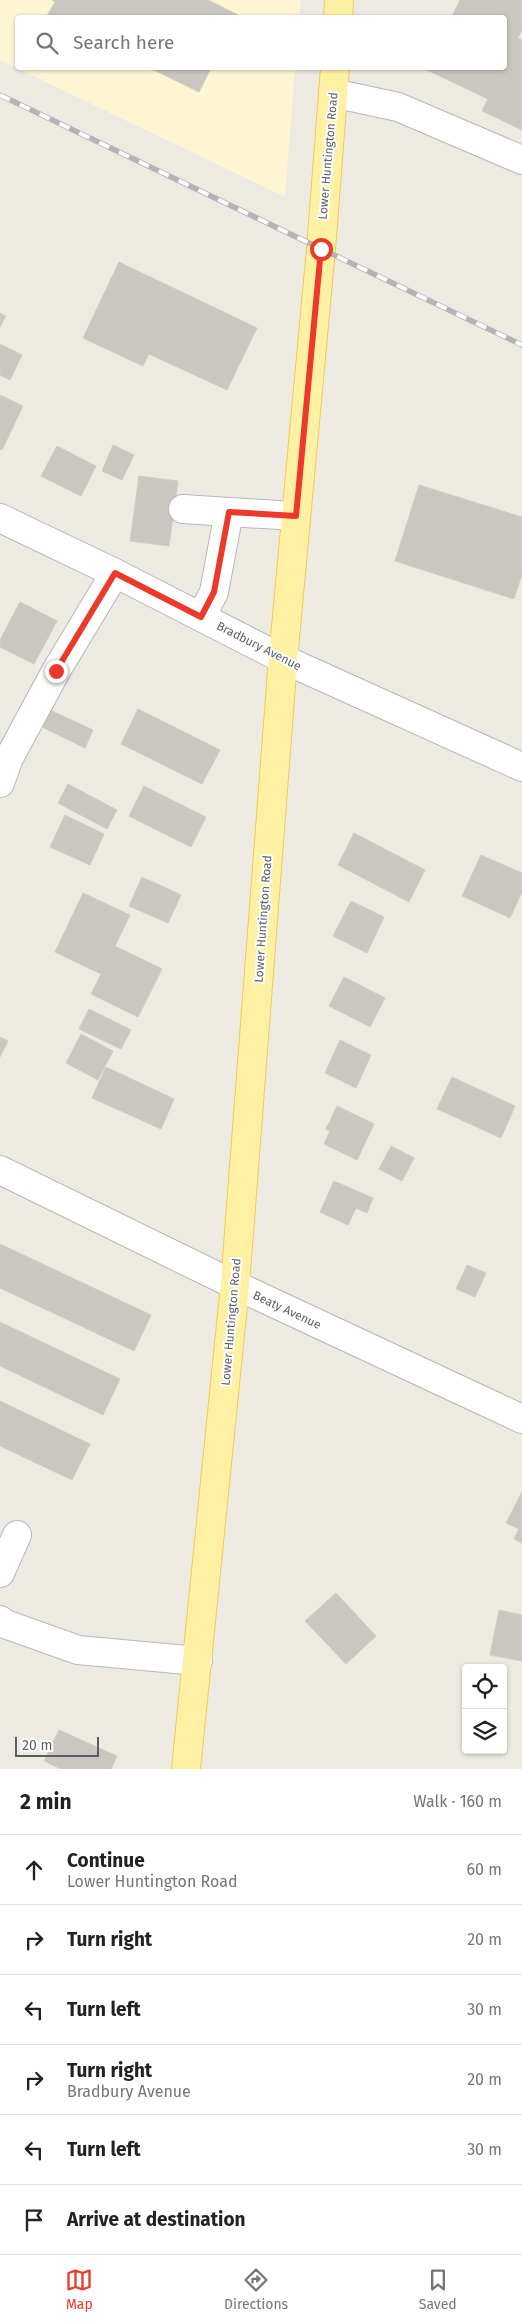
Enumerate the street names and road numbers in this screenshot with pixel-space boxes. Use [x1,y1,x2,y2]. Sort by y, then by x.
street label: Lower Huntington Road [315,92,341,220]
street label: Bradbury Avenue [214,619,304,673]
street label: Lower Huntington Road [252,855,274,983]
street label: Lower Huntington Road [218,1258,244,1386]
street label: Beaty Avenue [251,1288,323,1332]

